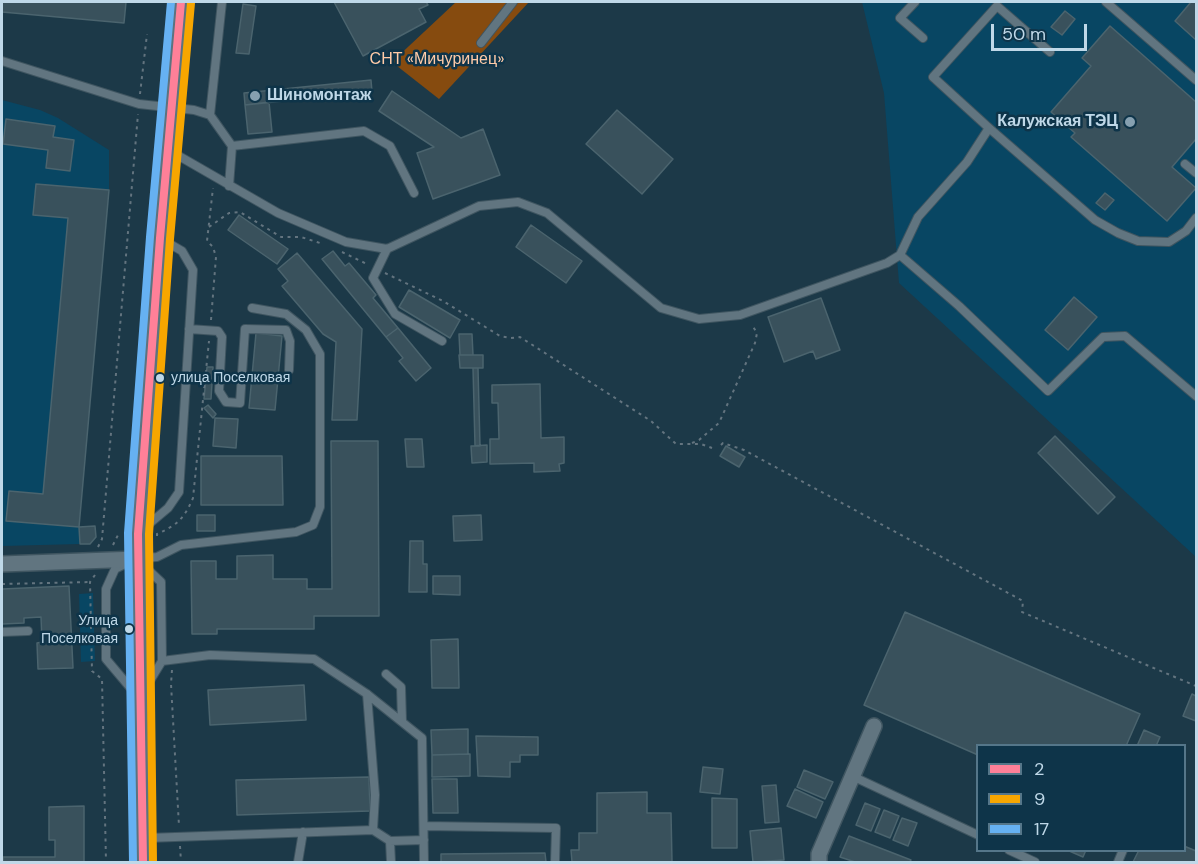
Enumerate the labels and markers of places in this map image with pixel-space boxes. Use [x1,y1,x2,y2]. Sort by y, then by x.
place label: Шиномонтаж [267,86,371,106]
marker: Шиномонтаж [248,89,262,103]
place label: Калужская ТЭЦ [997,112,1118,132]
marker: Калужская ТЭЦ [1123,115,1137,129]
place label: улица Поселковая [171,370,290,386]
marker: улица Поселковая [154,372,166,384]
place label: Улица Поселковая [41,613,118,646]
marker: Улица Поселковая [123,623,135,635]

